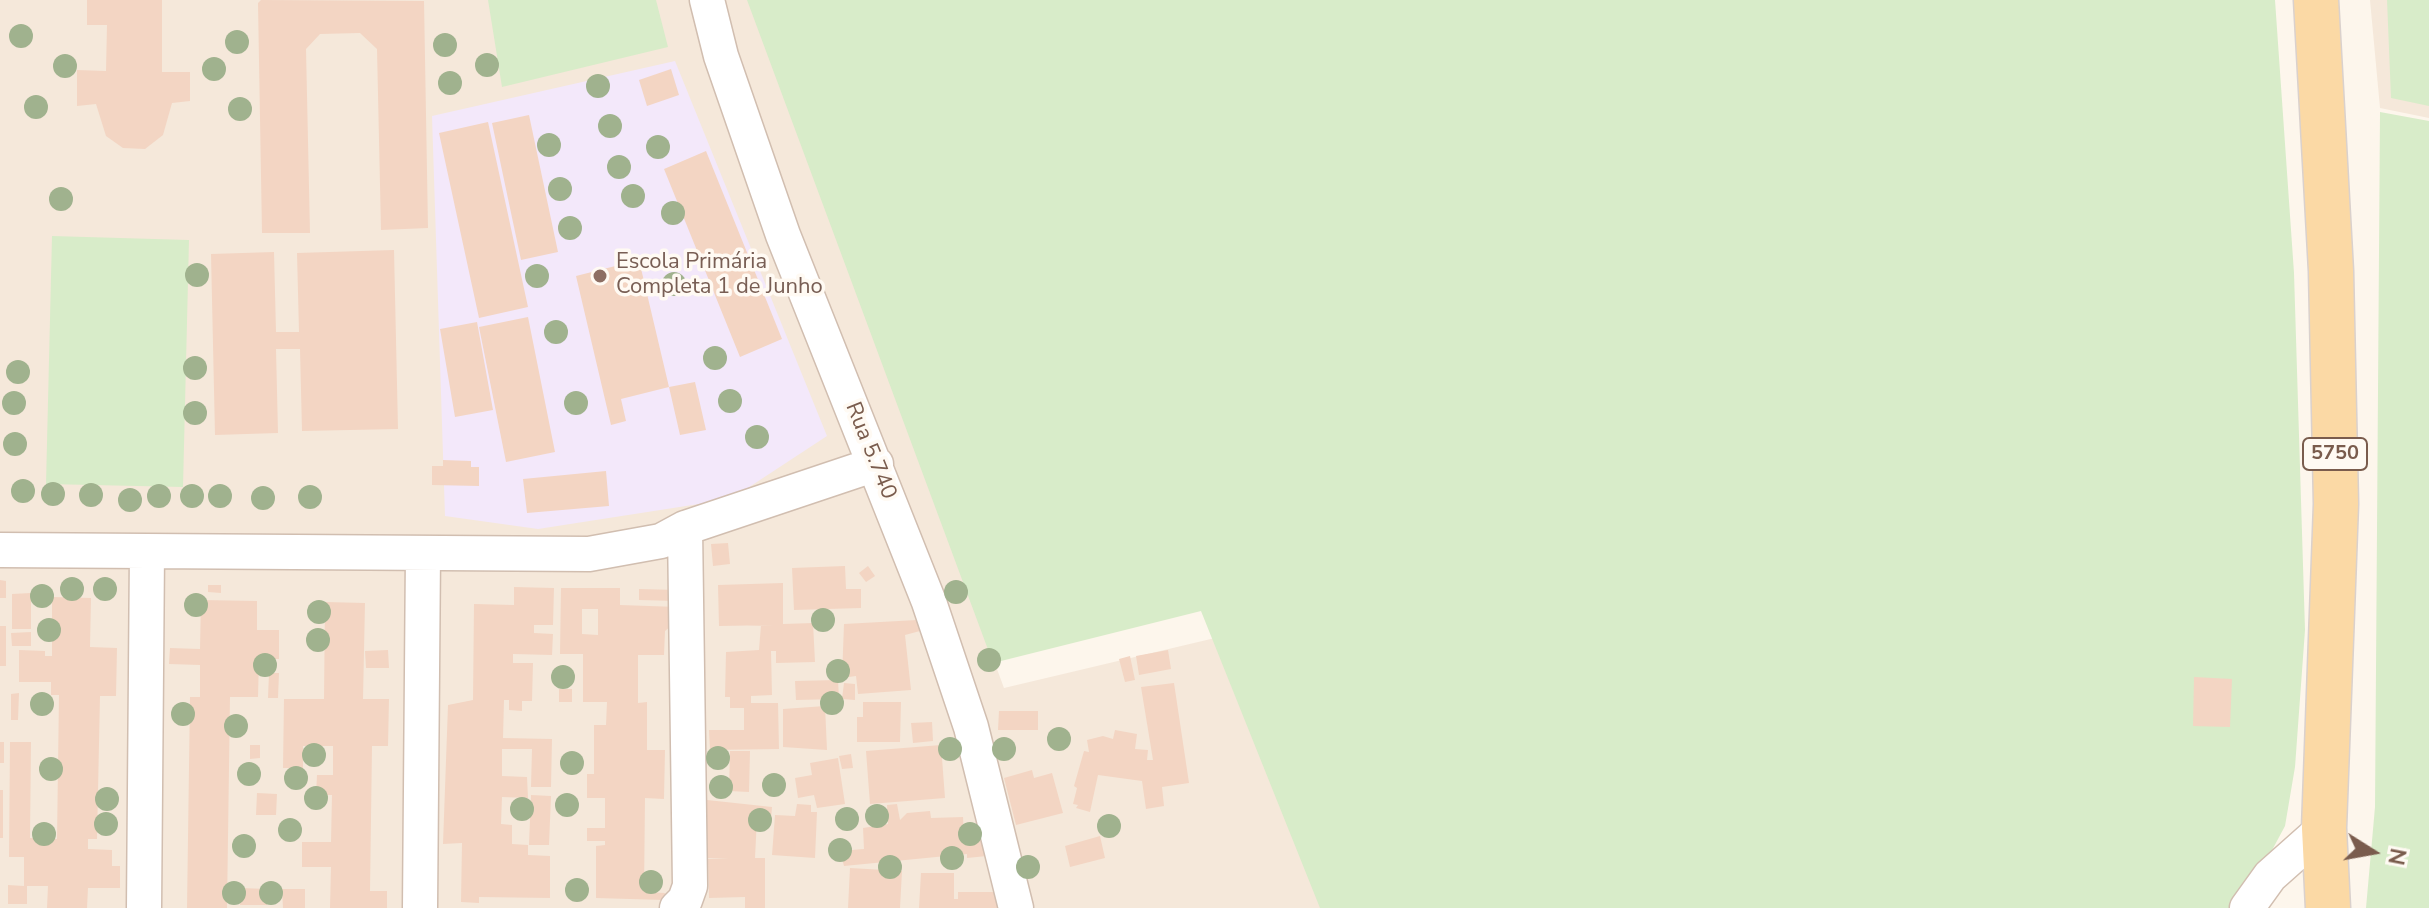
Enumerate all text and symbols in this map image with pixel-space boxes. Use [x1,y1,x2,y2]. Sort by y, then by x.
place label: Escola Primária Completa 1 de Junho [616,250,823,302]
marker: Escola Primária Completa 1 de Junho [591,267,609,285]
street label: Rua 5.740 [839,399,901,503]
road number: 5750 [2303,438,2367,470]
north arrow [2333,812,2413,892]
text: N [2380,846,2413,868]

